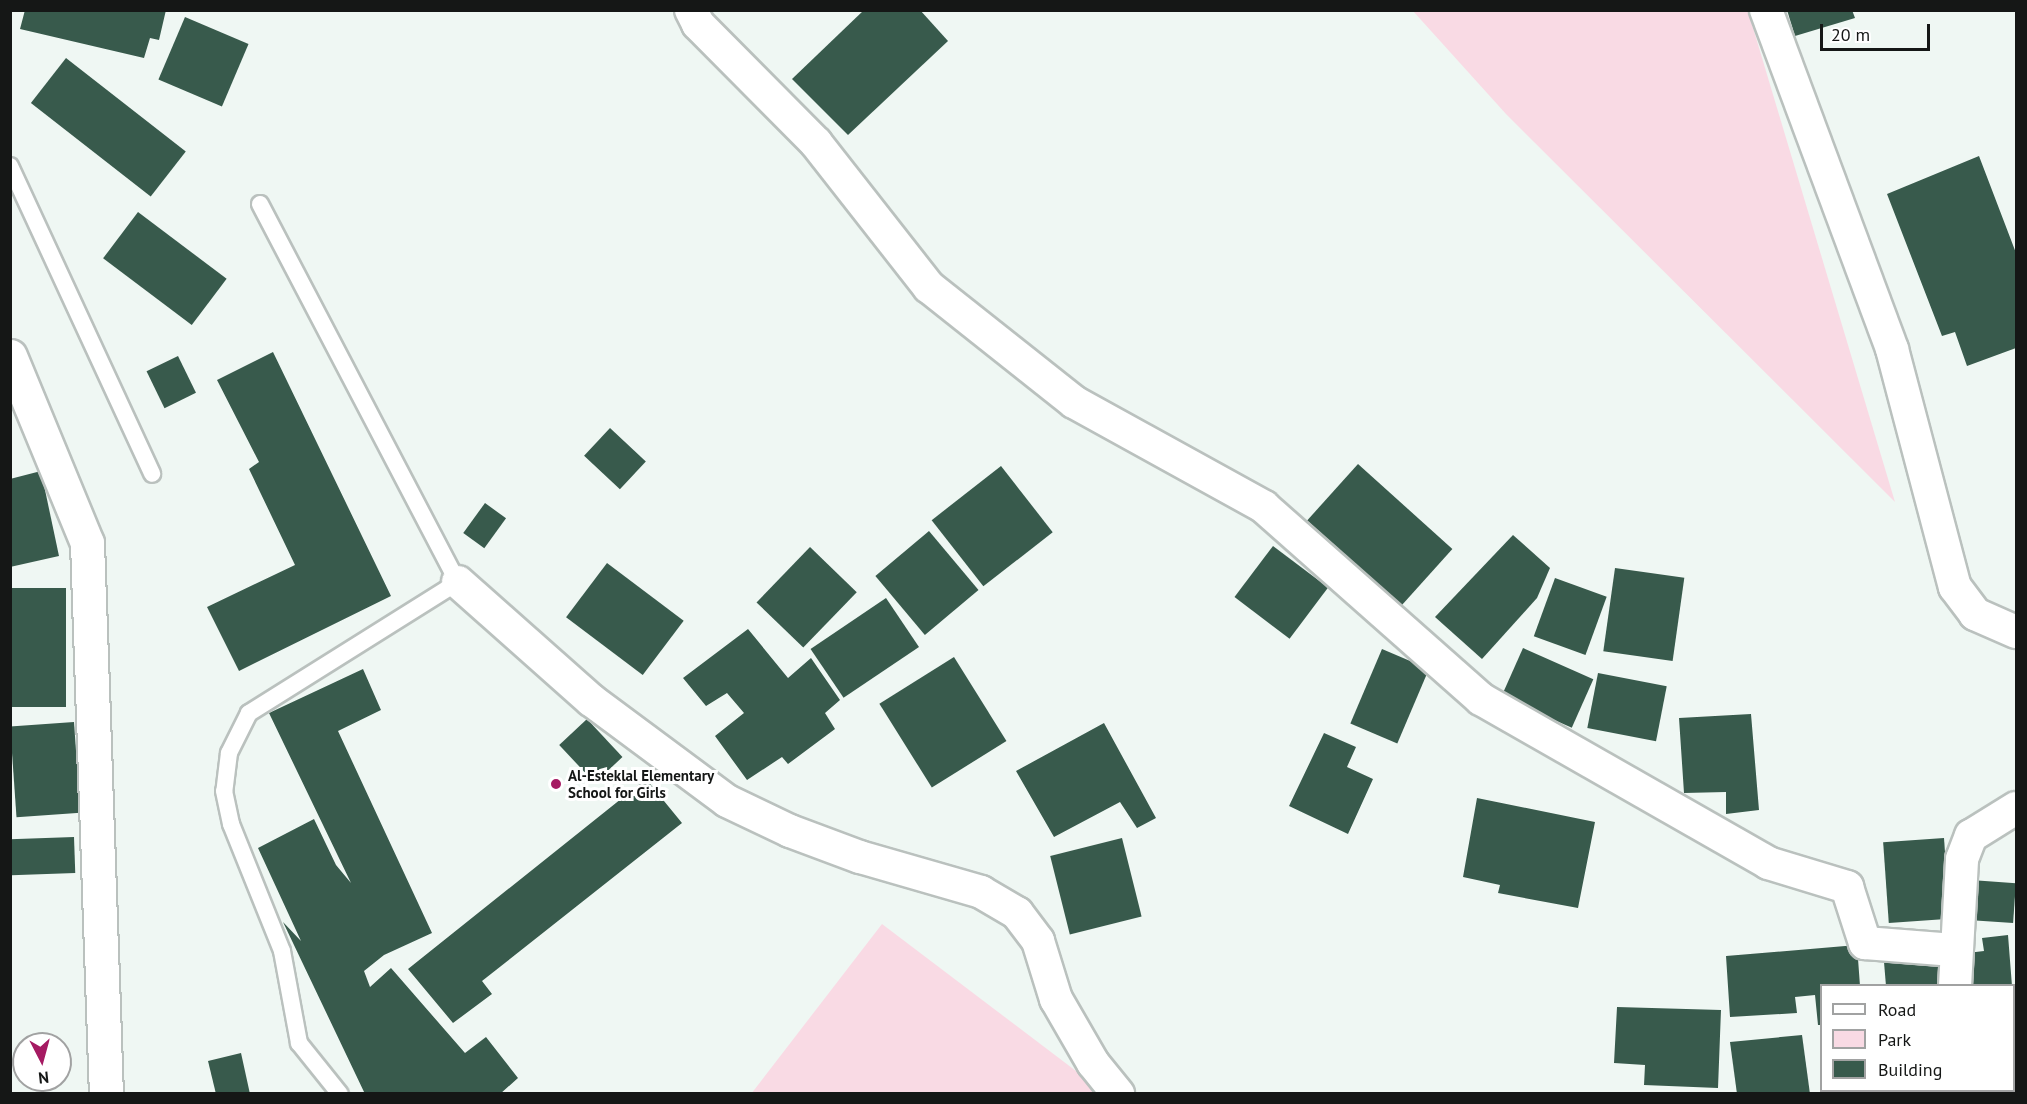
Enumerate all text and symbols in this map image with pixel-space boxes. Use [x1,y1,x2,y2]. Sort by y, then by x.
scale bar [1823,12,1932,50]
text: 20 m [1831,23,1870,46]
place label: Al-Esteklal Elementary School for Girls [568,766,714,801]
marker: Al-Esteklal Elementary School for Girls [549,777,563,791]
legend [1820,984,2015,1092]
text: Road [1878,998,1916,1021]
text: Park [1878,1028,1911,1051]
north arrow [12,1032,72,1092]
text: Building [1878,1058,1942,1081]
text: N [37,1067,50,1088]

